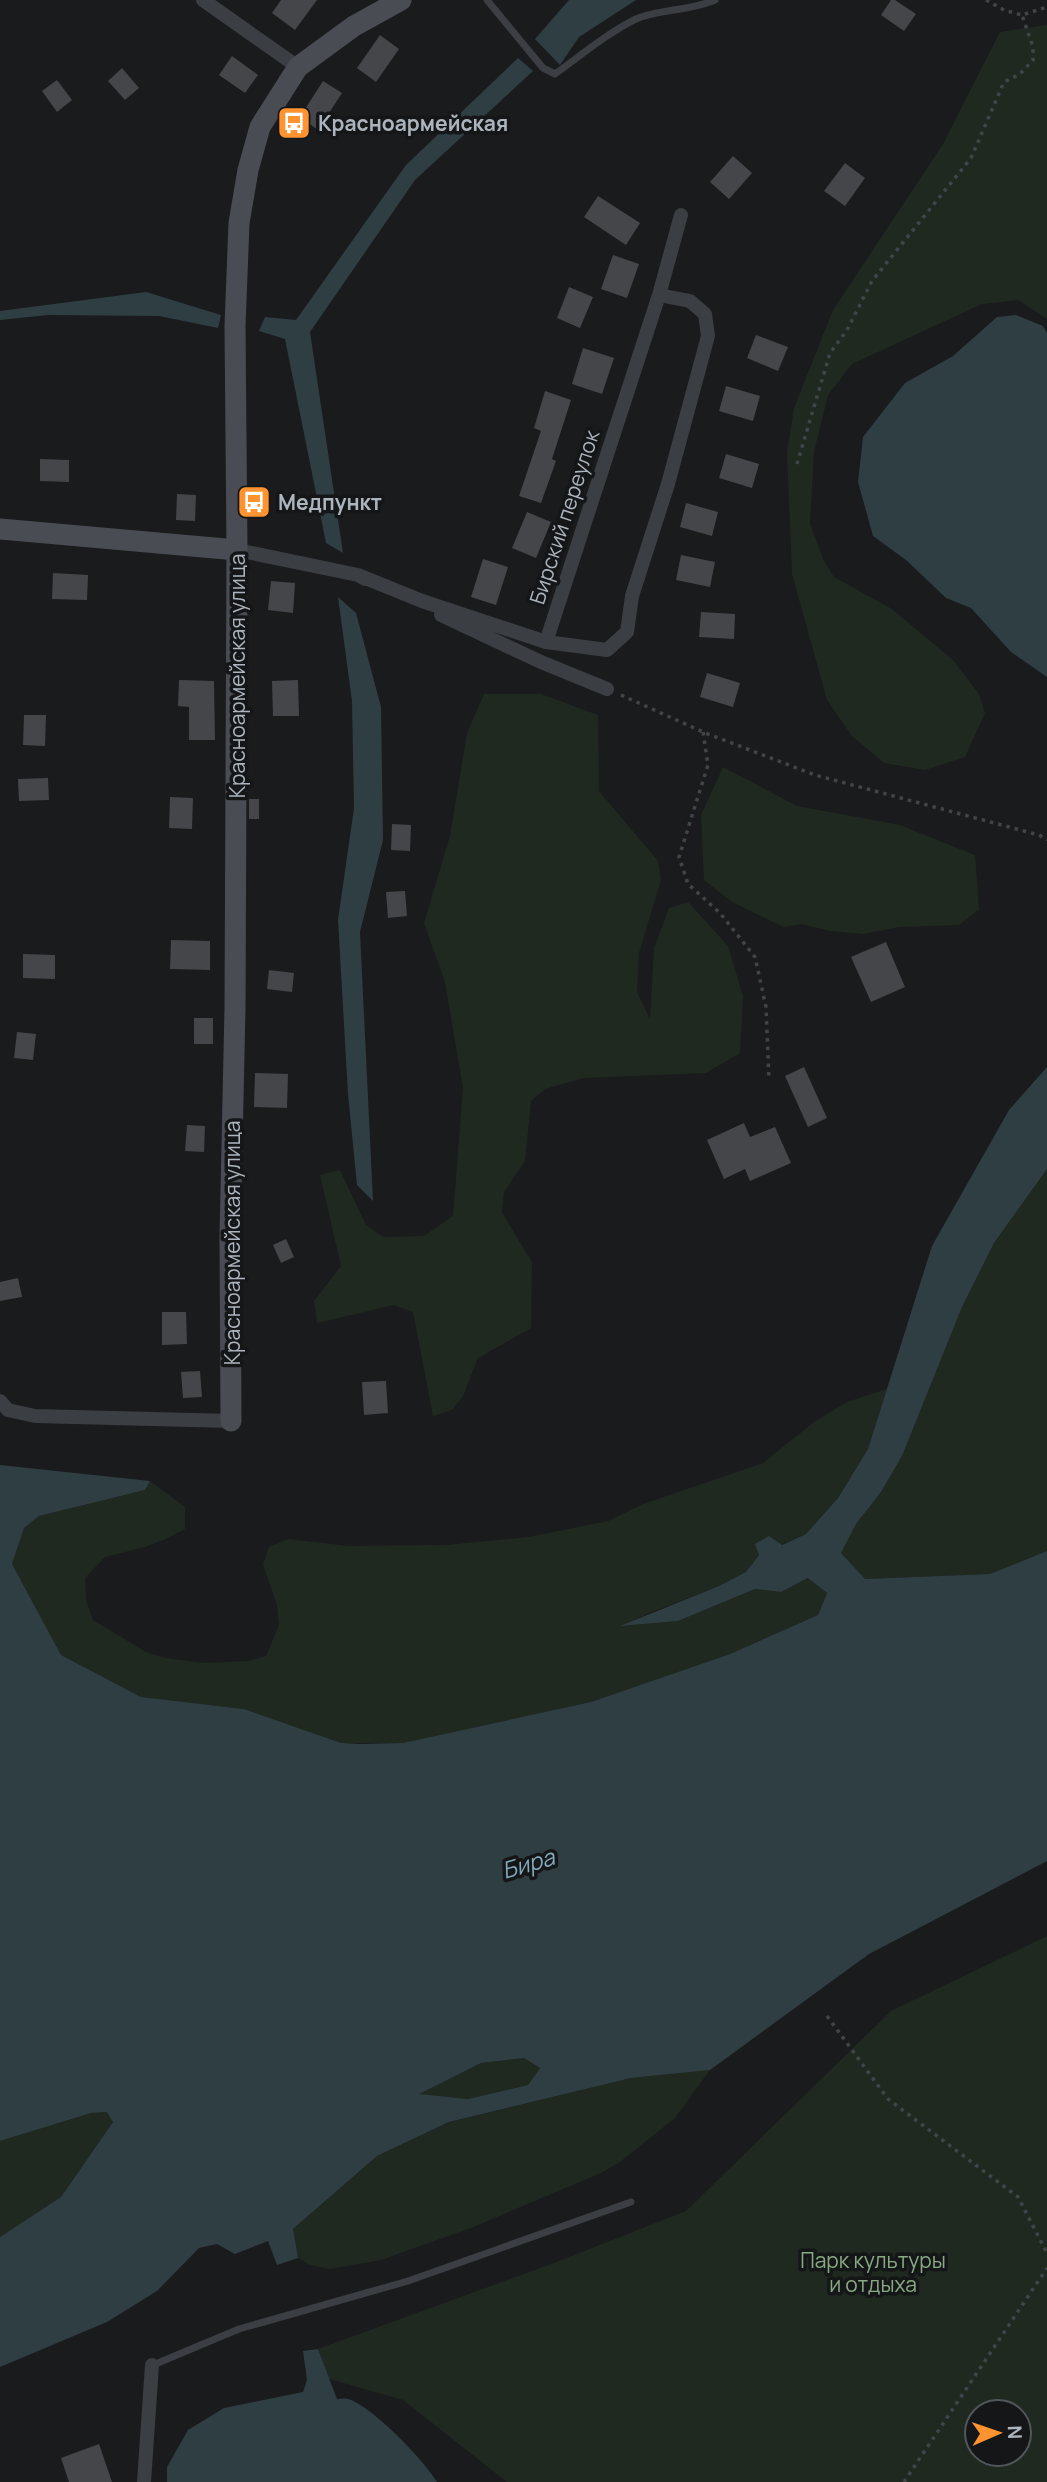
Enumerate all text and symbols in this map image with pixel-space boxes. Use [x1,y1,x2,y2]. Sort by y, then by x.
bus stop icon: Красноармейская [275,104,313,142]
place label: Красноармейская [318,109,508,137]
street label: Бирский переулок [523,426,606,608]
bus stop icon: Медпункт [235,483,273,521]
place label: Медпункт [278,488,382,516]
street label: Красноармейская улица [223,554,251,798]
street label: Красноармейская улица [218,1121,246,1365]
water label: Бира [498,1840,559,1886]
park label: Парк культуры и отдыха [800,2246,946,2298]
north arrow [963,2398,1033,2468]
text: N [1002,2425,1028,2440]

